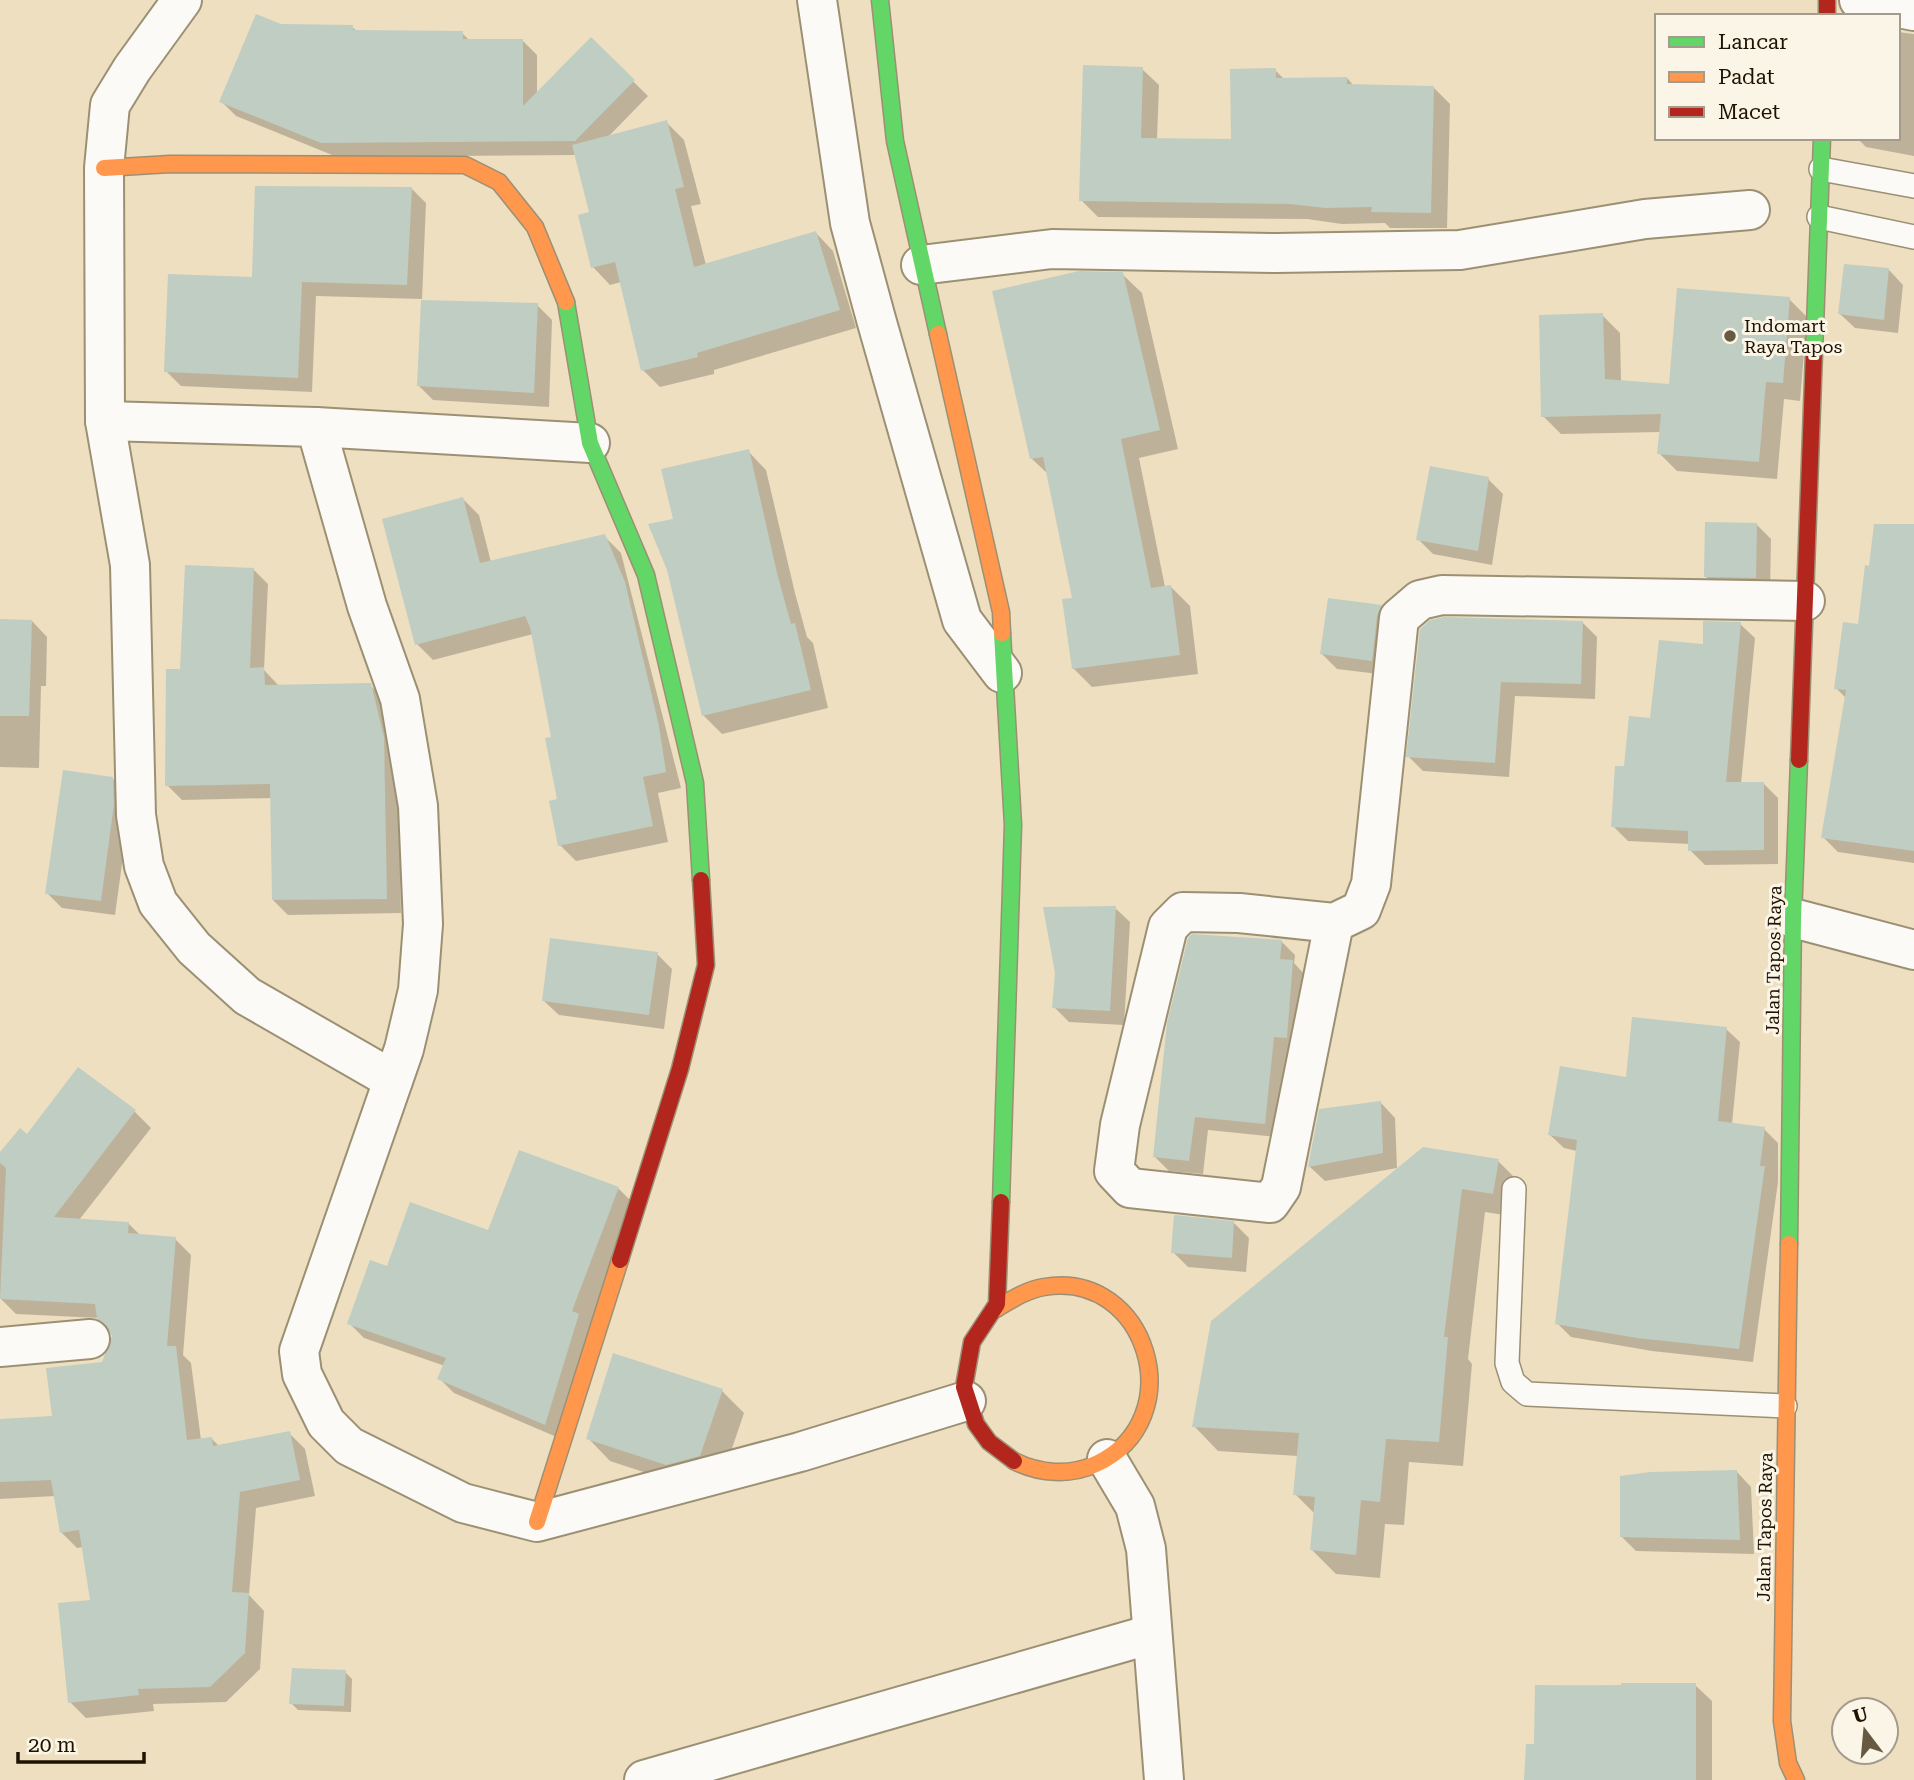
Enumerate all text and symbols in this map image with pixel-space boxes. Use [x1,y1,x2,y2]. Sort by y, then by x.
legend [1655,14,1900,140]
text: Lancar [1718,30,1788,54]
text: Padat [1718,65,1775,89]
text: Macet [1718,100,1780,124]
place label: Indomart Raya Tapos [1744,315,1842,357]
marker: Indomart Raya Tapos [1722,328,1738,344]
street label: Jalan Tapos Raya [1762,885,1785,1035]
street label: Jalan Tapos Raya [1753,1452,1776,1602]
north arrow [1830,1696,1900,1766]
text: U [1850,1702,1871,1728]
scale bar [18,1720,144,1764]
text: 20 m [28,1733,76,1757]

